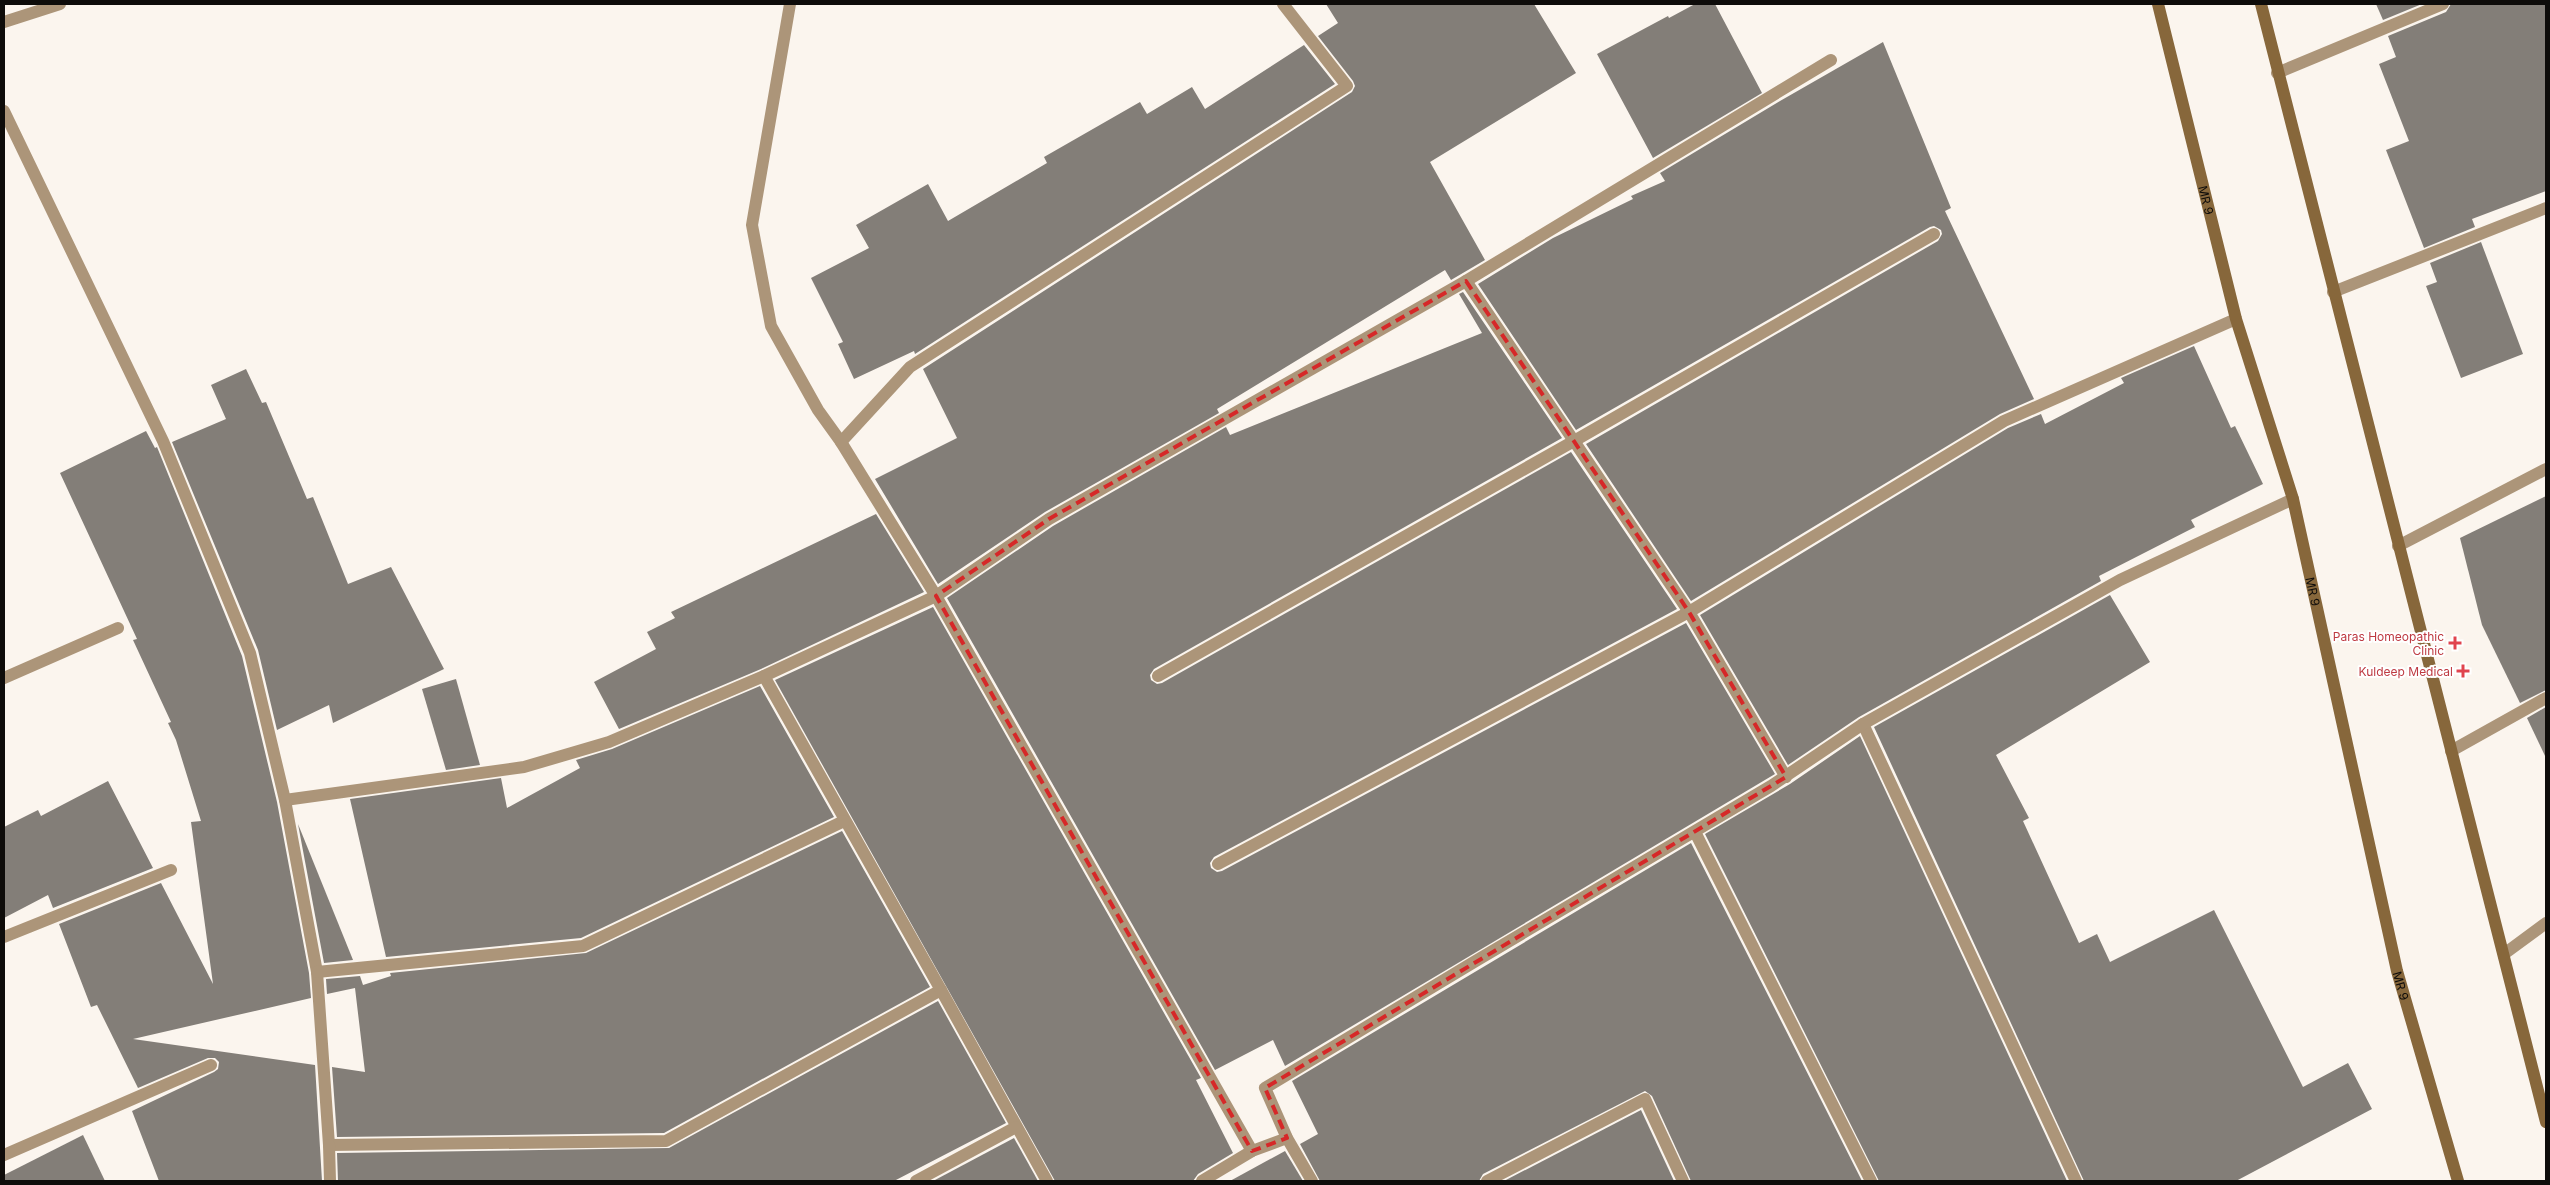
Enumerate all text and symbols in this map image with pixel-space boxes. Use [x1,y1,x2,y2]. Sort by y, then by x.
street label: MR 9 [2196,184,2217,216]
street label: MR 9 [2303,575,2324,607]
place label: Paras Homeopathic Clinic [2333,629,2444,658]
marker: Paras Homeopathic Clinic [2448,636,2462,650]
place label: Kuldeep Medical [2359,664,2453,679]
marker: Kuldeep Medical [2457,665,2469,677]
street label: MR 9 [2390,970,2413,1002]

